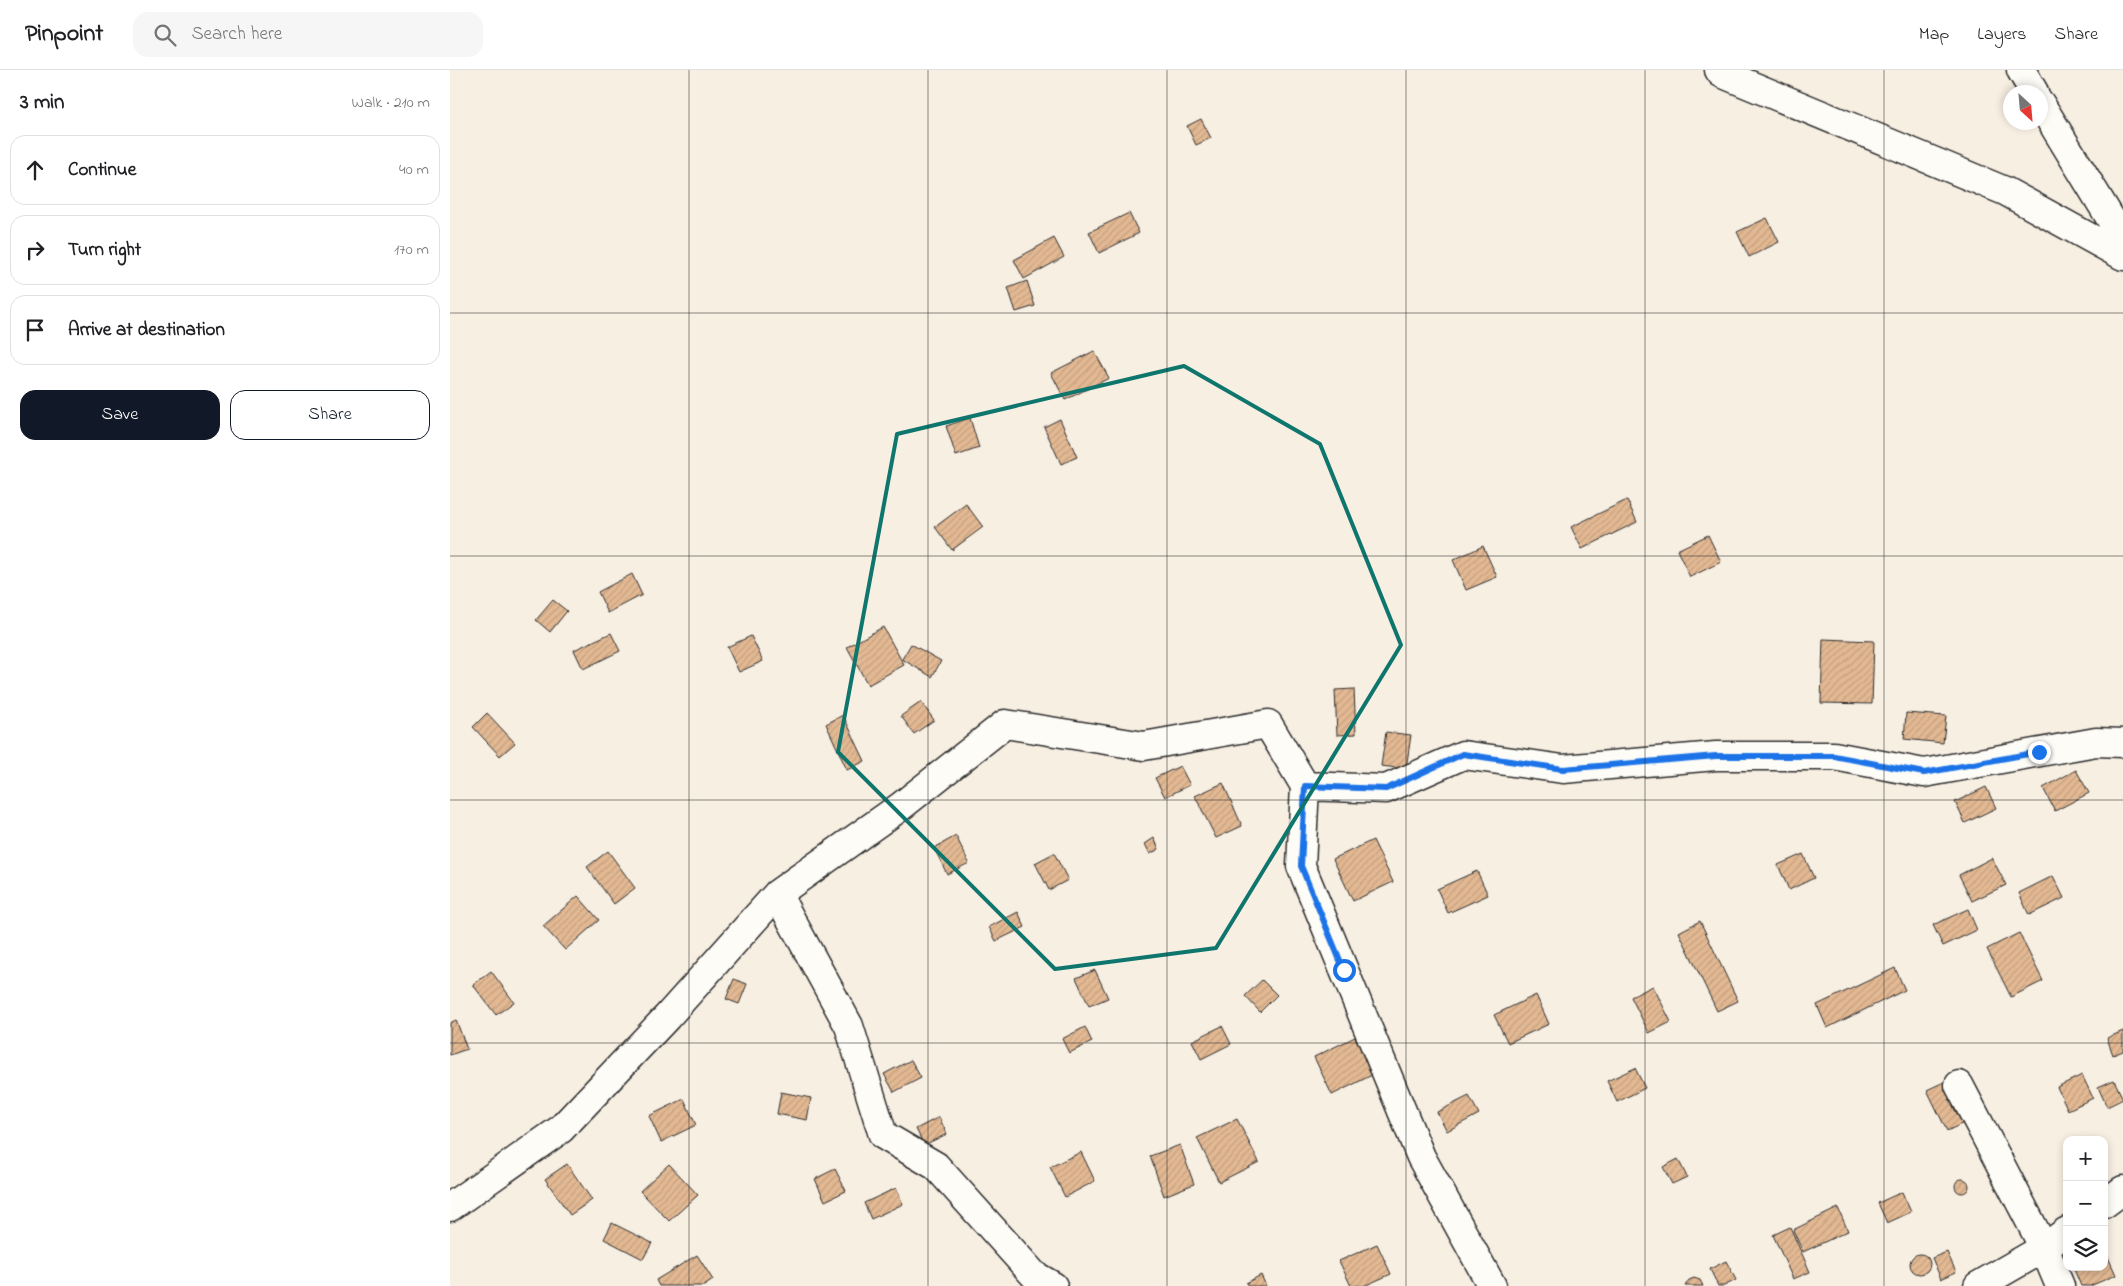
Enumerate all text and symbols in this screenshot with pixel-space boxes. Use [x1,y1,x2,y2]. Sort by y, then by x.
search box [133,12,483,57]
text: Pinpoint [25,17,103,52]
icon: search [151,21,179,49]
text: Search here [191,21,282,48]
text: Map [1919,22,1949,48]
text: Layers [1977,22,2027,48]
text: Share [2055,22,2098,48]
north arrow [2003,85,2048,130]
text: 3 min [20,88,64,118]
text: Walk · 210 m [351,91,430,115]
icon: ahead [21,156,49,184]
text: Continue [68,157,136,184]
text: 40 m [399,158,429,182]
icon: right [21,236,49,264]
text: Turn right [68,237,141,264]
text: 170 m [394,238,429,262]
icon: arrive [21,316,49,344]
text: Arrive at destination [68,317,225,344]
button: Save [20,390,220,440]
button: Share [230,390,430,440]
route end [2028,741,2051,764]
route start [1333,959,1356,982]
map controls [2063,1136,2108,1271]
button: + [2063,1136,2108,1181]
button: − [2063,1181,2108,1226]
button: layers [2063,1226,2108,1271]

